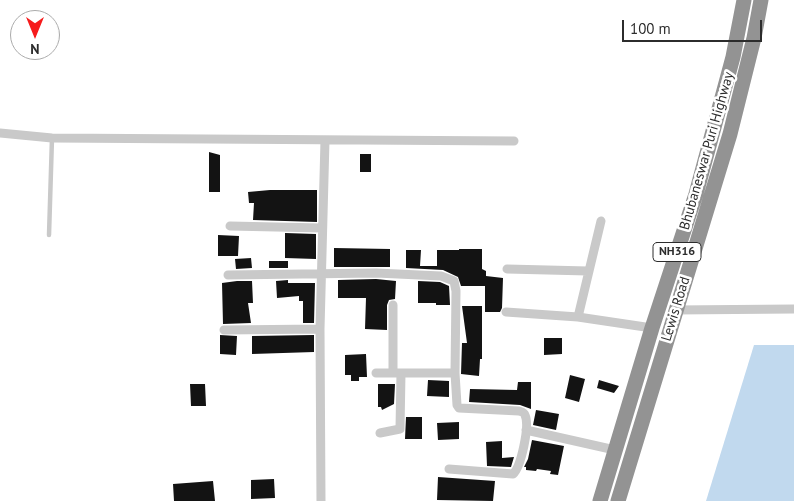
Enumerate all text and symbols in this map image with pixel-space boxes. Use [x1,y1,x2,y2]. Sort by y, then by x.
north arrow [10,10,60,60]
scale bar [624,10,764,42]
text: 100 m [630,19,671,38]
text: N [30,40,40,58]
street label: Bhubaneswar Puri Highway [676,70,738,232]
road number: NH316 [653,242,701,262]
street label: Lewis Road [658,275,694,343]

